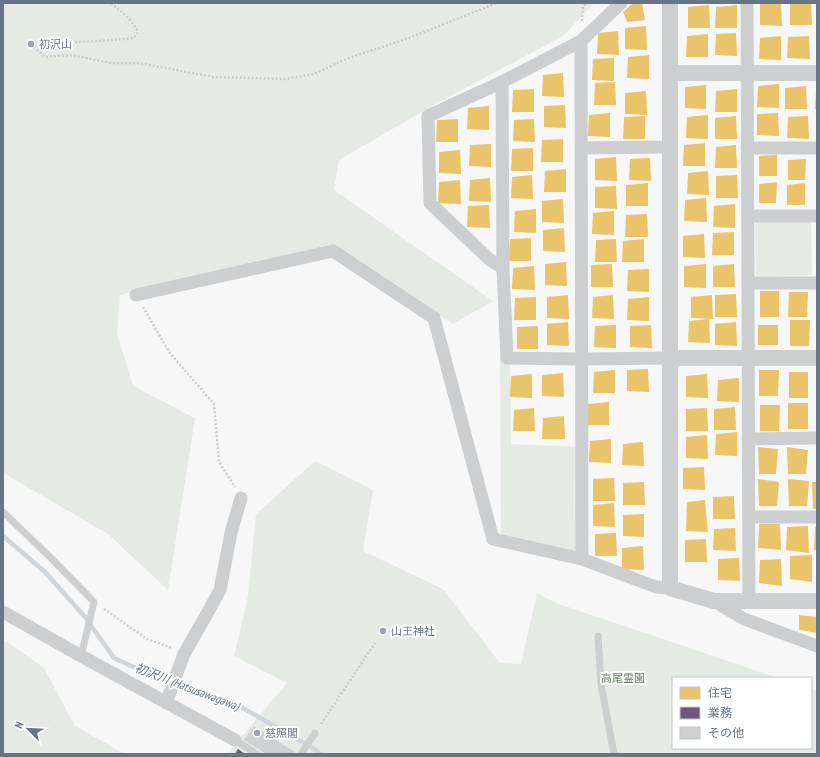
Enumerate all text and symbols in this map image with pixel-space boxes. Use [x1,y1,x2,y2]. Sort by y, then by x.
place label: 初沢山 [39,37,72,51]
marker: 初沢山 [26,39,36,49]
place label: 山王神社 [391,624,435,638]
marker: 山王神社 [378,626,388,636]
water label: 初沢川 (Hatsusawagawa) [133,660,243,714]
park label: 高尾霊園 [601,671,645,685]
legend [672,677,812,749]
text: 住宅 [708,685,732,700]
text: 業務 [708,705,732,720]
north arrow [8,709,48,749]
text: N [11,719,26,730]
text: その他 [708,725,744,740]
place label: 慈照閣 [265,726,298,740]
marker: 慈照閣 [252,728,262,738]

